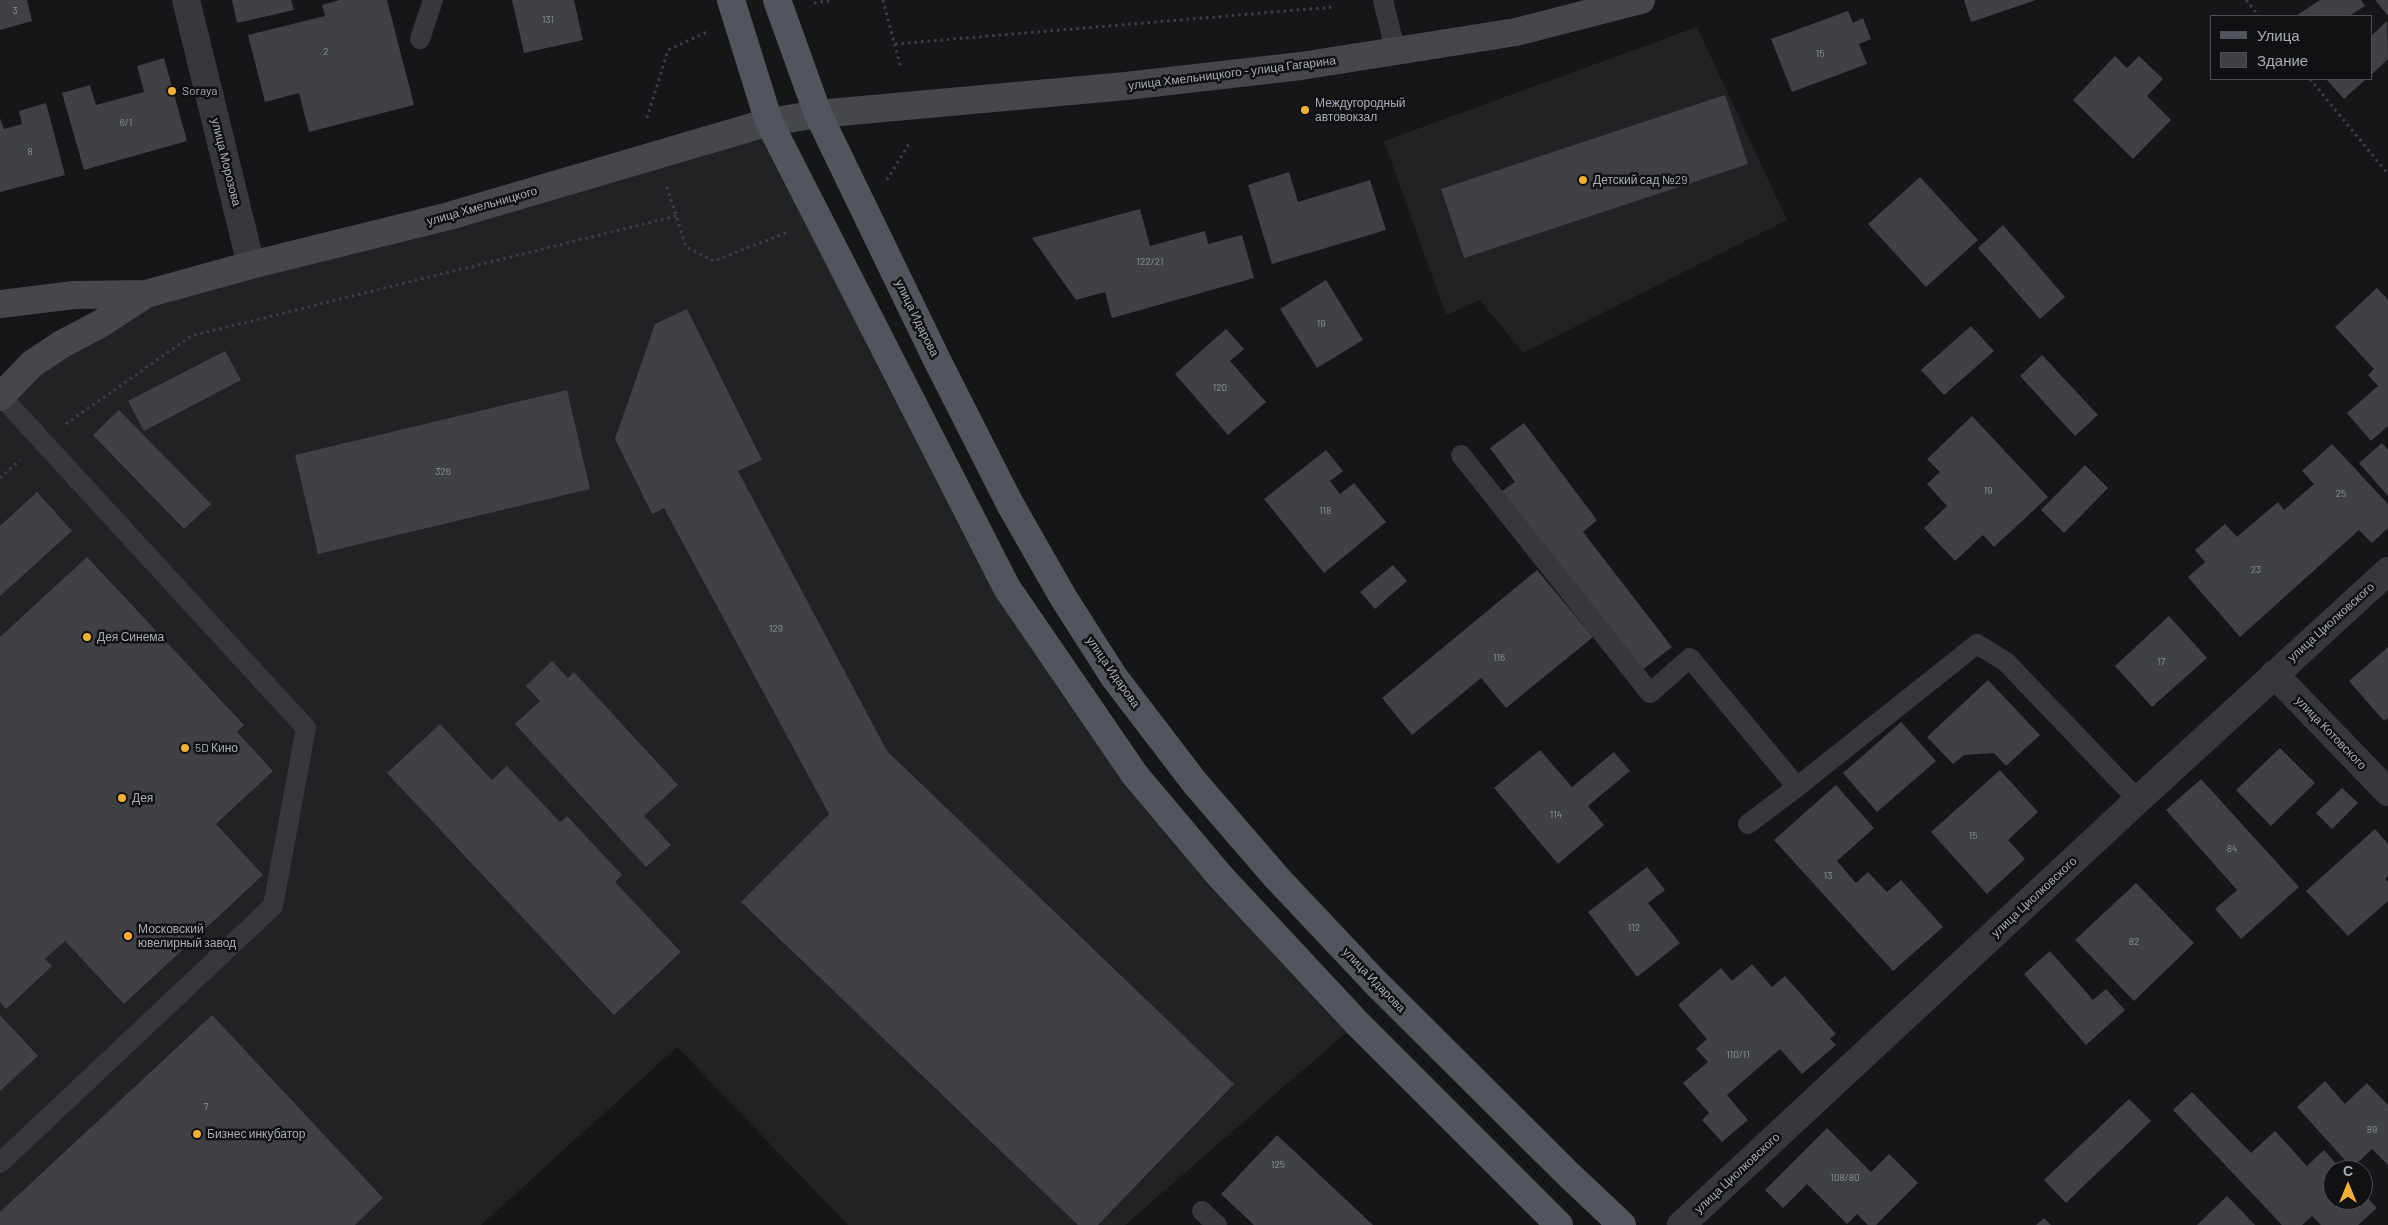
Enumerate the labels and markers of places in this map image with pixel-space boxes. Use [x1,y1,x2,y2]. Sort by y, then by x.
place label: Soraya [182,84,217,98]
marker: Soraya [166,85,178,97]
place label: Междугородный автовокзал [1315,96,1406,124]
marker: Междугородный автовокзал [1299,104,1311,116]
place label: Детский сад №29 [1593,173,1687,187]
marker: Детский сад №29 [1577,174,1589,186]
place label: Дея Синема [97,630,164,644]
marker: Дея Синема [81,631,93,643]
place label: 5D Кино [195,741,238,755]
marker: 5D Кино [179,742,191,754]
place label: Дея [132,791,153,805]
marker: Дея [116,792,128,804]
place label: Московский ювелирный завод [138,922,236,950]
marker: Московский ювелирный завод [122,930,134,942]
place label: Бизнес инкубатор [207,1127,305,1141]
marker: Бизнес инкубатор [191,1128,203,1140]

